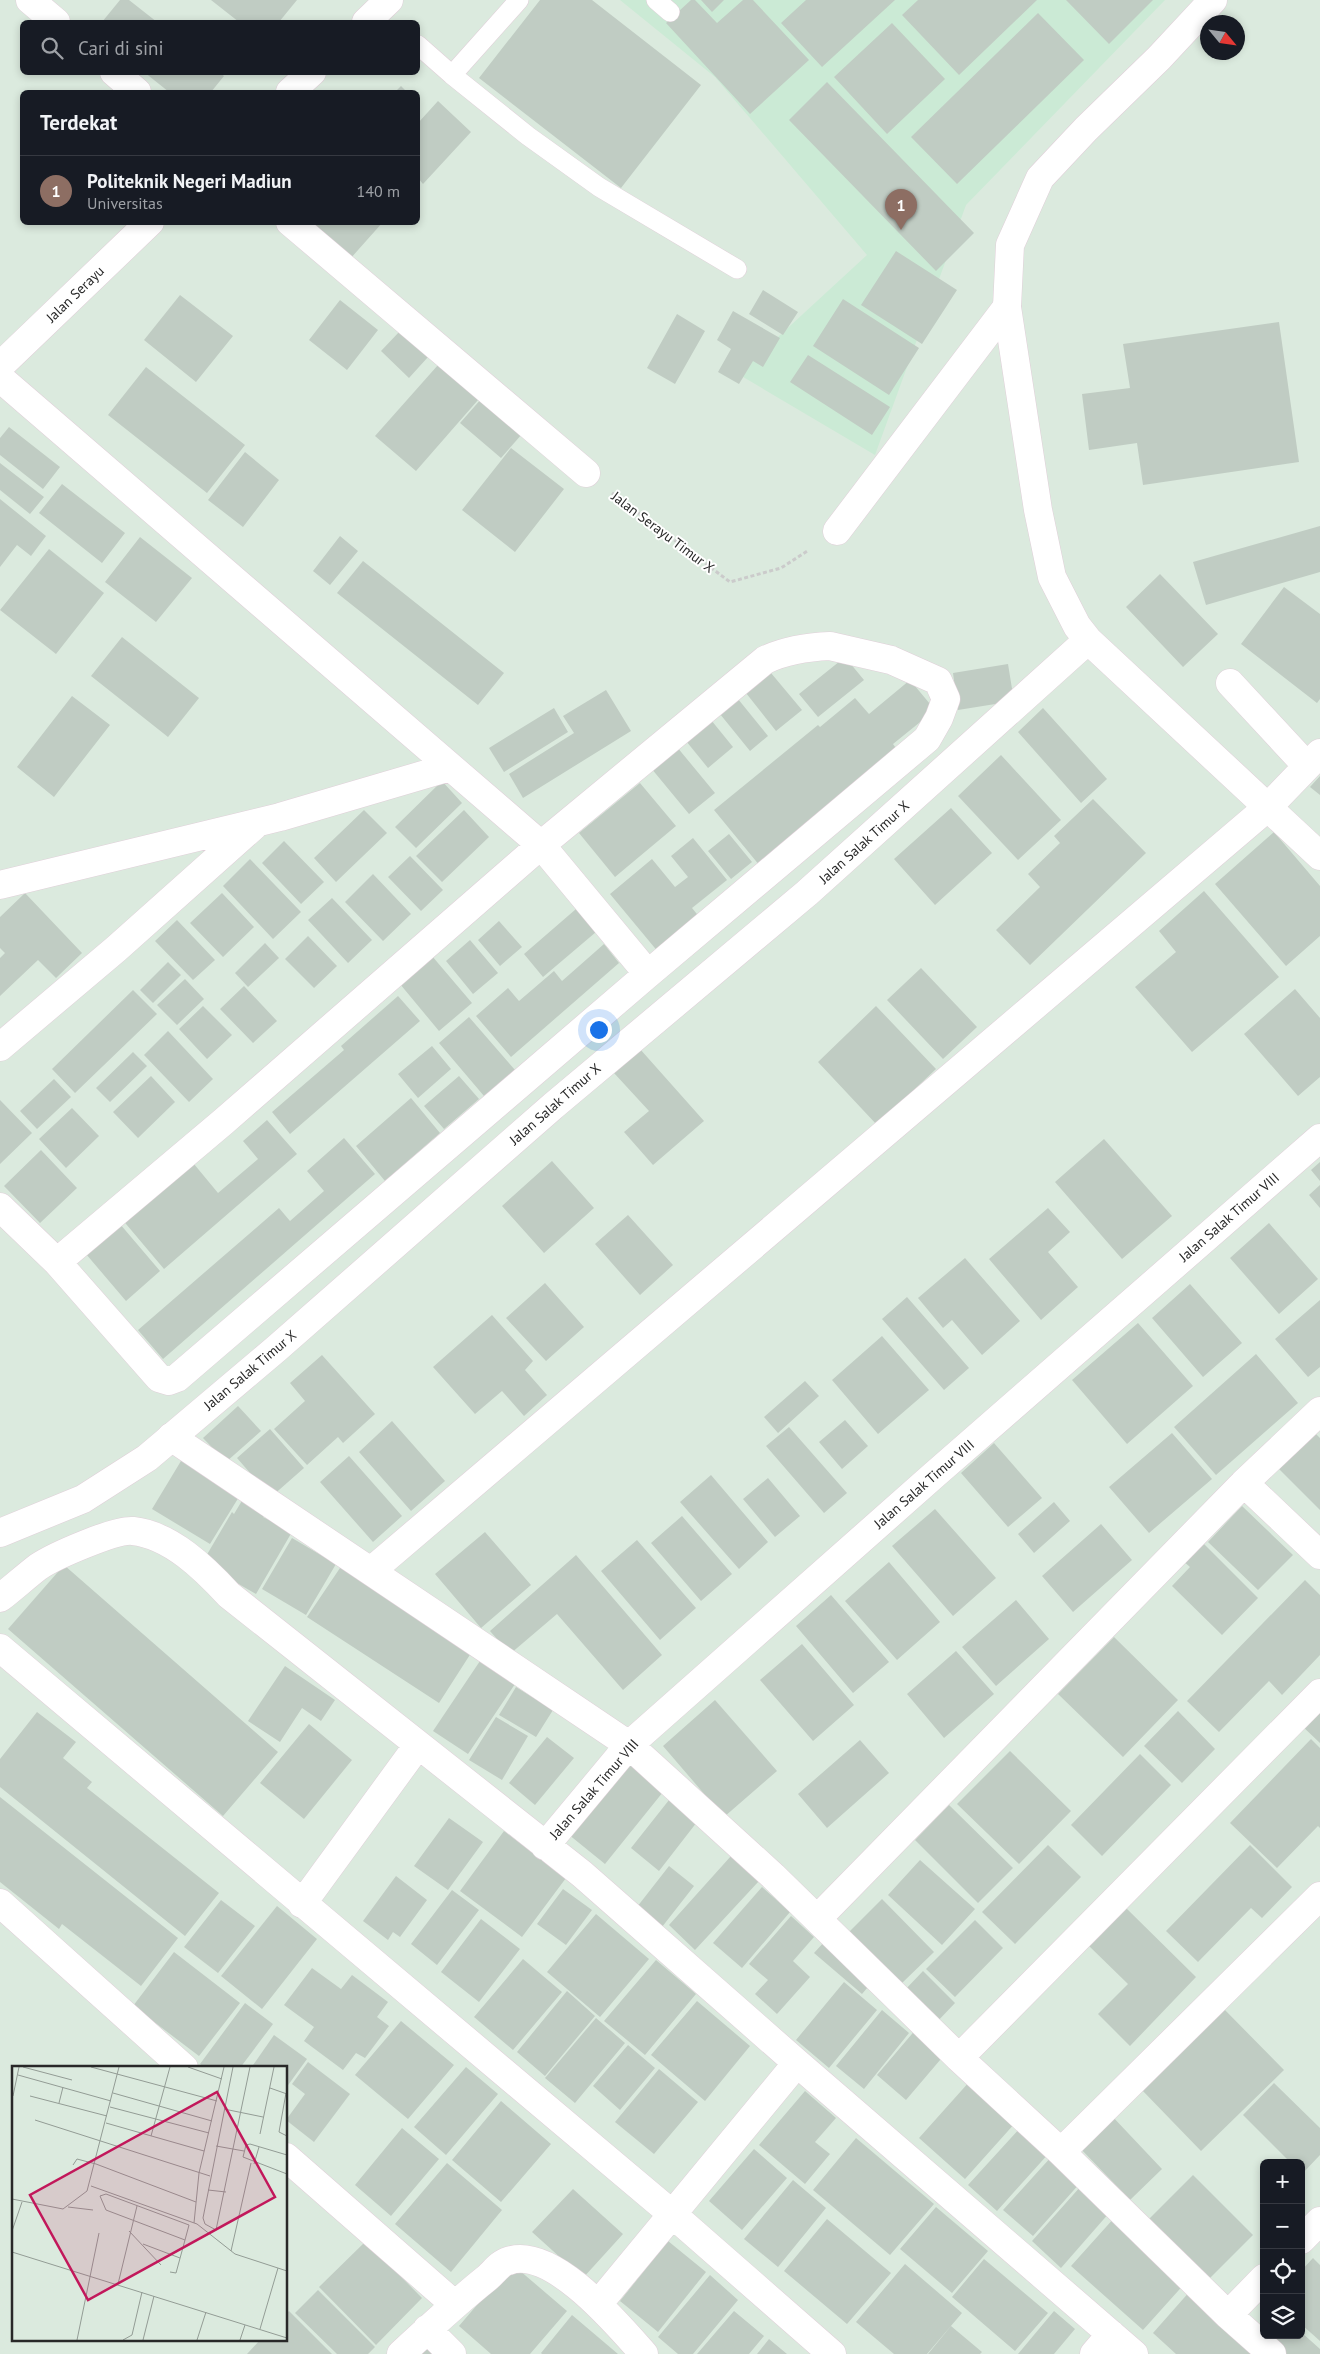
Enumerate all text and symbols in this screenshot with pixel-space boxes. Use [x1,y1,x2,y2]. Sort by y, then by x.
north arrow [1200,15,1245,60]
search box [20,20,420,75]
icon: search [38,34,66,62]
text: Cari di sini [78,36,164,60]
text: Terdekat [40,109,117,136]
text: Politeknik Negeri Madiun [87,169,292,193]
text: 1 [51,181,61,201]
text: 140 m [357,181,400,201]
pin: 1 [885,189,917,230]
text: Universitas [87,193,163,213]
street label: Jalan Serayu [41,262,108,327]
street label: Jalan Serayu Timur X [607,487,718,577]
street label: Jalan Salak Timur X [814,796,913,888]
your location [586,1017,612,1043]
street label: Jalan Salak Timur X [505,1059,605,1149]
street label: Jalan Salak Timur VIII [1174,1169,1283,1266]
street label: Jalan Salak Timur X [199,1326,300,1415]
street label: Jalan Salak Timur VIII [869,1436,978,1533]
street label: Jalan Salak Timur VIII [545,1735,642,1844]
inset map [12,2066,288,2342]
map controls [1260,2159,1305,2339]
button: + [1260,2159,1305,2204]
button: − [1260,2204,1305,2249]
button: locate [1260,2249,1305,2294]
button: layers [1260,2294,1305,2339]

